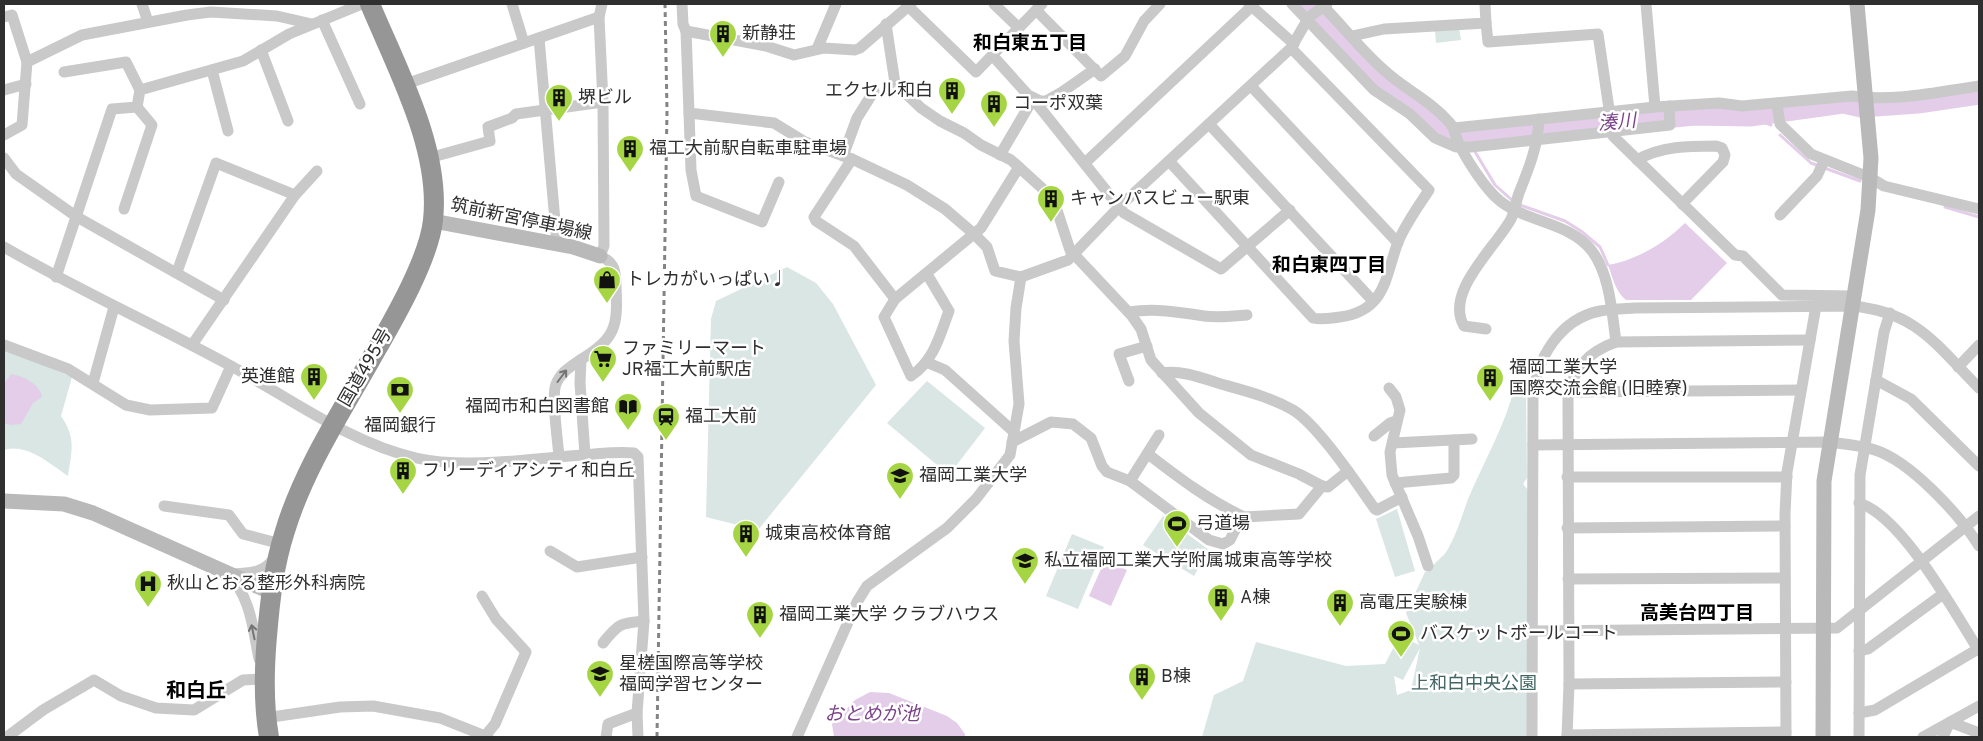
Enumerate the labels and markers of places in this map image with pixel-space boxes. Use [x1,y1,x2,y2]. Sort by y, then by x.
building icon: 新静荘 [708,19,738,58]
place label: 新静荘 [742,23,796,46]
building icon: エクセル和白 [937,76,967,115]
place label: エクセル和白 [825,80,933,103]
building icon: 堺ビル [544,83,574,122]
place label: 堺ビル [578,87,632,110]
building icon: コーポ双葉 [979,89,1009,128]
place label: コーポ双葉 [1013,93,1103,116]
building icon: 福工大前駅自転車駐車場 [615,134,645,173]
place label: 福工大前駅自転車駐車場 [649,138,847,161]
building icon: キャンパスビュー駅東 [1036,184,1066,223]
place label: キャンパスビュー駅東 [1070,188,1250,211]
shop icon: トレカがいっぱい♩ [592,265,622,304]
place label: トレカがいっぱい♩ [626,269,788,292]
place label: ファミリーマート JR福工大前駅店 [622,338,766,382]
supermarket icon: ファミリーマート JR福工大前駅店 [588,344,618,383]
place label: 福岡工業大学 国際交流会館 (旧睦寮) [1509,357,1688,401]
building icon: 英進館 [299,362,329,401]
building icon: 福岡工業大学 国際交流会館 (旧睦寮) [1475,363,1505,402]
place label: 英進館 [241,366,295,389]
bank icon: 福岡銀行 [385,375,415,414]
library icon: 福岡市和白図書館 [613,392,643,431]
place label: 福岡市和白図書館 [465,396,609,419]
station icon: 福工大前 [651,402,681,441]
place label: 福工大前 [685,406,757,429]
place label: 福岡銀行 [364,415,436,438]
building icon: フリーディアシティ和白丘 [388,456,418,495]
place label: フリーディアシティ和白丘 [422,460,635,483]
school or university icon: 福岡工業大学 [885,461,915,500]
place label: 福岡工業大学 [919,465,1027,488]
sports icon: 弓道場 [1162,509,1192,548]
place label: 弓道場 [1196,513,1250,536]
building icon: 城東高校体育館 [731,519,761,558]
place label: 城東高校体育館 [765,523,891,546]
school or university icon: 私立福岡工業大学附属城東高等学校 [1010,546,1040,585]
place label: 私立福岡工業大学附属城東高等学校 [1044,550,1332,573]
hospital icon: 秋山とおる整形外科病院 [133,569,163,608]
place label: 秋山とおる整形外科病院 [167,573,365,596]
building icon: A棟 [1206,583,1236,622]
place label: A棟 [1240,587,1270,610]
building icon: 高電圧実験棟 [1325,588,1355,627]
place label: 高電圧実験棟 [1359,592,1467,615]
building icon: 福岡工業大学 クラブハウス [745,600,775,639]
place label: 福岡工業大学 クラブハウス [779,604,999,627]
sports icon: バスケットボールコート [1386,619,1416,658]
place label: バスケットボールコート [1420,623,1618,646]
place label: 星槎国際高等学校 福岡学習センター [619,653,763,697]
school or university icon: 星槎国際高等学校 福岡学習センター [585,659,615,698]
building icon: B棟 [1127,662,1157,701]
place label: B棟 [1161,666,1191,689]

